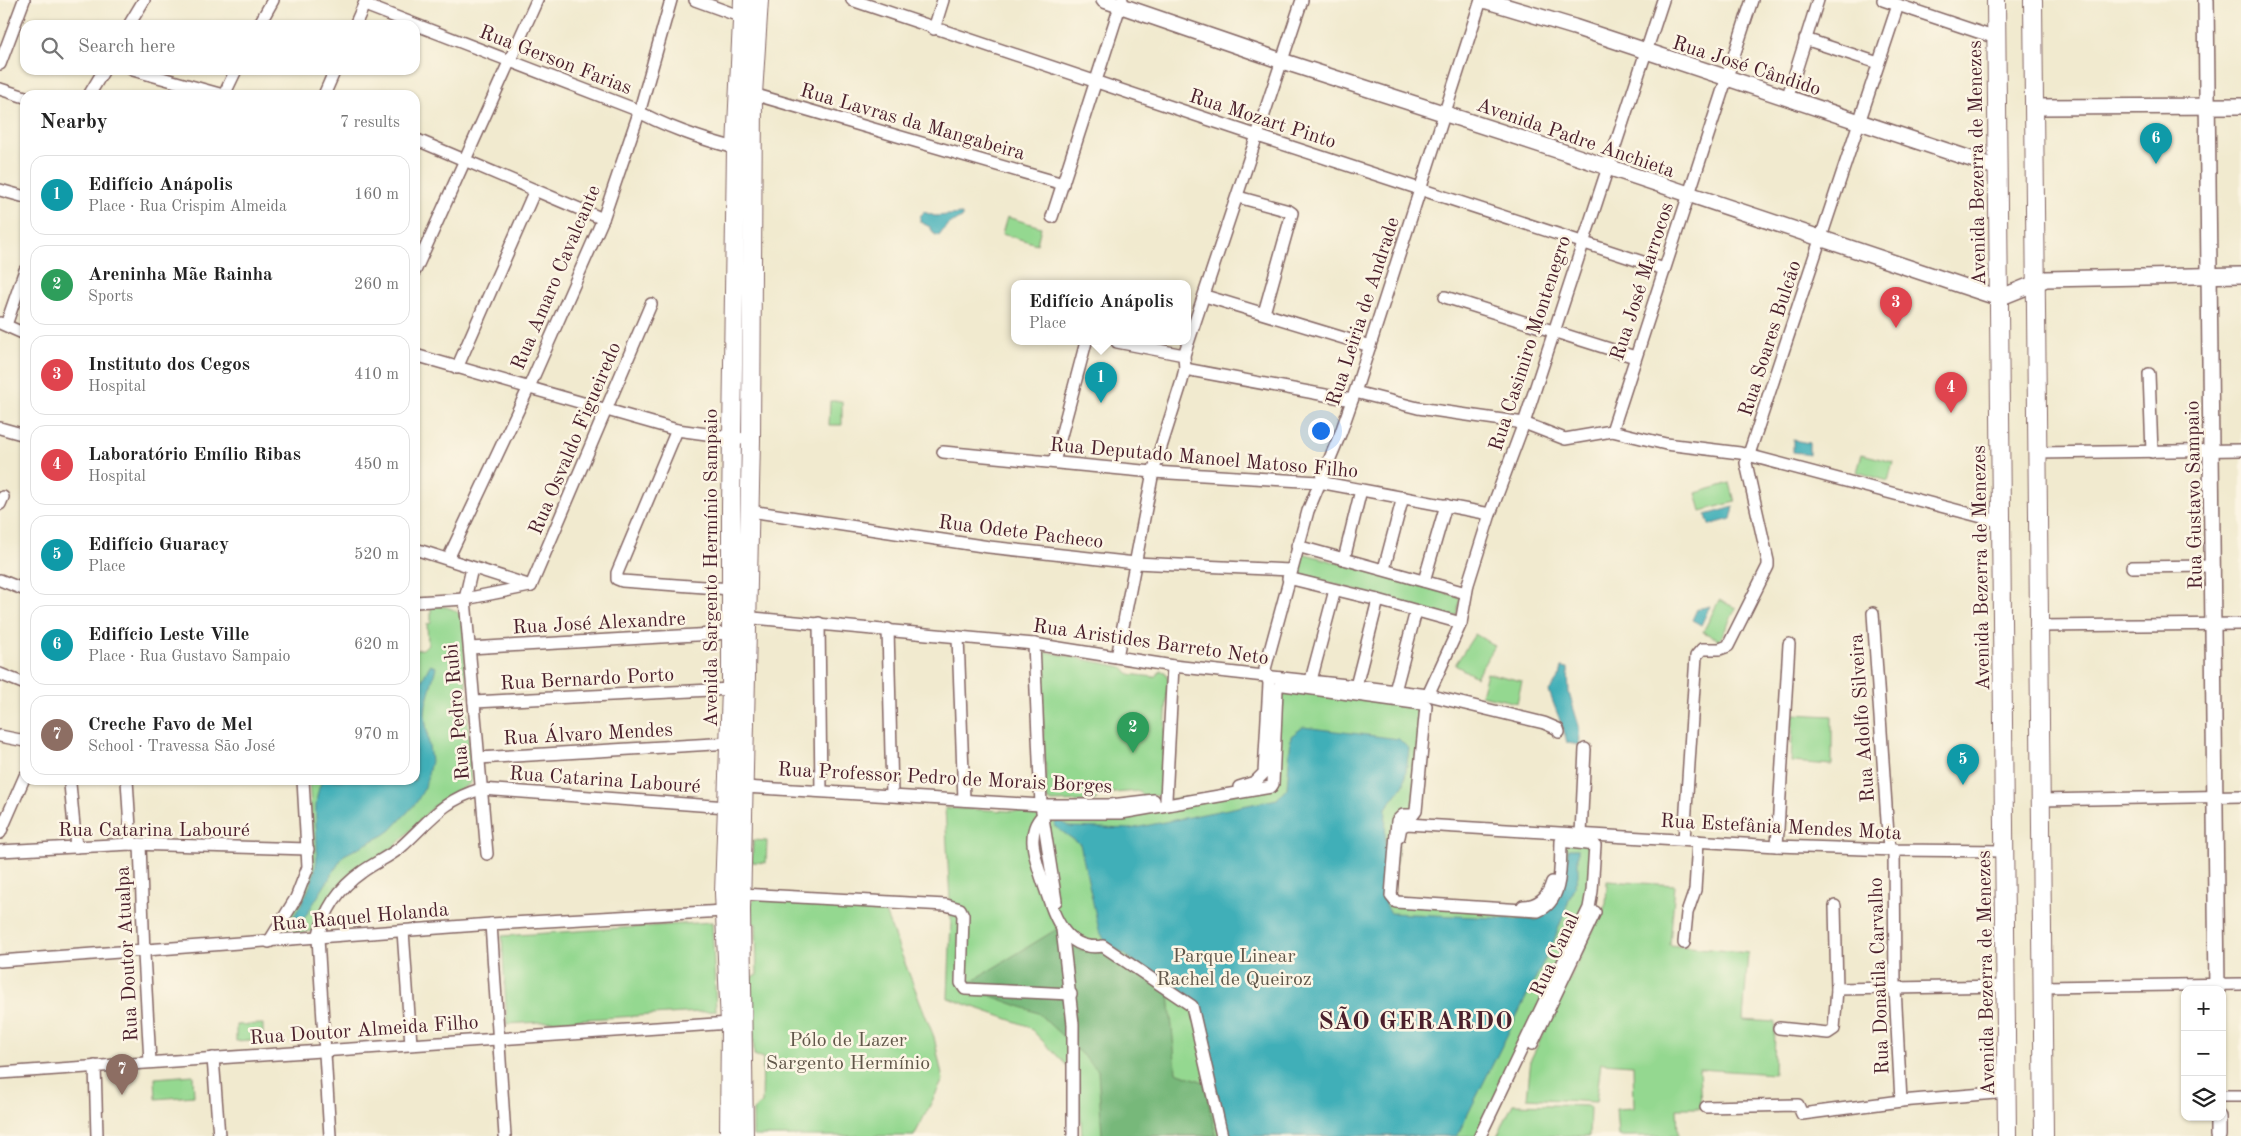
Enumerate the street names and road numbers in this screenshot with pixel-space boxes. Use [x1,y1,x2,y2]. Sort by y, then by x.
street label: Rua Gerson Farias [476,23,634,99]
street label: Rua José Cândido [1670,33,1823,100]
street label: Avenida Bezerra de Menezes [1966,40,1990,286]
street label: Rua Lavras da Mangabeira [798,81,1027,165]
street label: Rua Mozart Pinto [1186,87,1338,153]
street label: Avenida Padre Anchieta [1474,96,1677,182]
street label: Rua Amaro Cavalcante [509,182,605,373]
street label: Rua José Marrocos [1608,200,1678,363]
street label: Rua Leiria de Andrade [1324,215,1404,408]
street label: Rua Casimiro Montenegro [1487,233,1575,454]
street label: Rua Soares Bulcão [1736,258,1806,419]
street label: Rua Osvaldo Figueiredo [526,340,626,538]
street label: Rua Gustavo Sampaio [2183,400,2207,590]
street label: Avenida Sargento Hermínio Sampaio [702,409,722,727]
street label: Rua Deputado Manoel Matoso Filho [1049,436,1359,482]
street label: Avenida Bezerra de Menezes [1970,445,1994,691]
street label: Rua Odete Pacheco [937,513,1104,553]
street label: Rua José Alexandre [512,609,686,639]
street label: Rua Aristides Barreto Neto [1032,617,1270,669]
street label: Rua Adolfo Silveira [1847,633,1879,803]
street label: Rua Pedro Rubi [442,643,474,781]
street label: Rua Bernardo Porto [500,665,675,695]
street label: Rua Álvaro Mendes [503,718,673,749]
street label: Rua Professor Pedro de Morais Borges [777,760,1113,798]
street label: Rua Catarina Labouré [508,764,701,798]
street label: Rua Estefânia Mendes Mota [1660,812,1902,844]
street label: Rua Catarina Labouré [58,821,250,841]
street label: Avenida Bezerra de Menezes [1975,850,1999,1096]
street label: Rua Doutor Atualpa [113,865,143,1042]
street label: Rua Donatila Carvalho [1867,877,1893,1075]
street label: Rua Raquel Holanda [271,900,450,936]
street label: Rua Canal [1528,910,1584,1000]
street label: Rua Doutor Almeida Filho [249,1013,479,1049]

